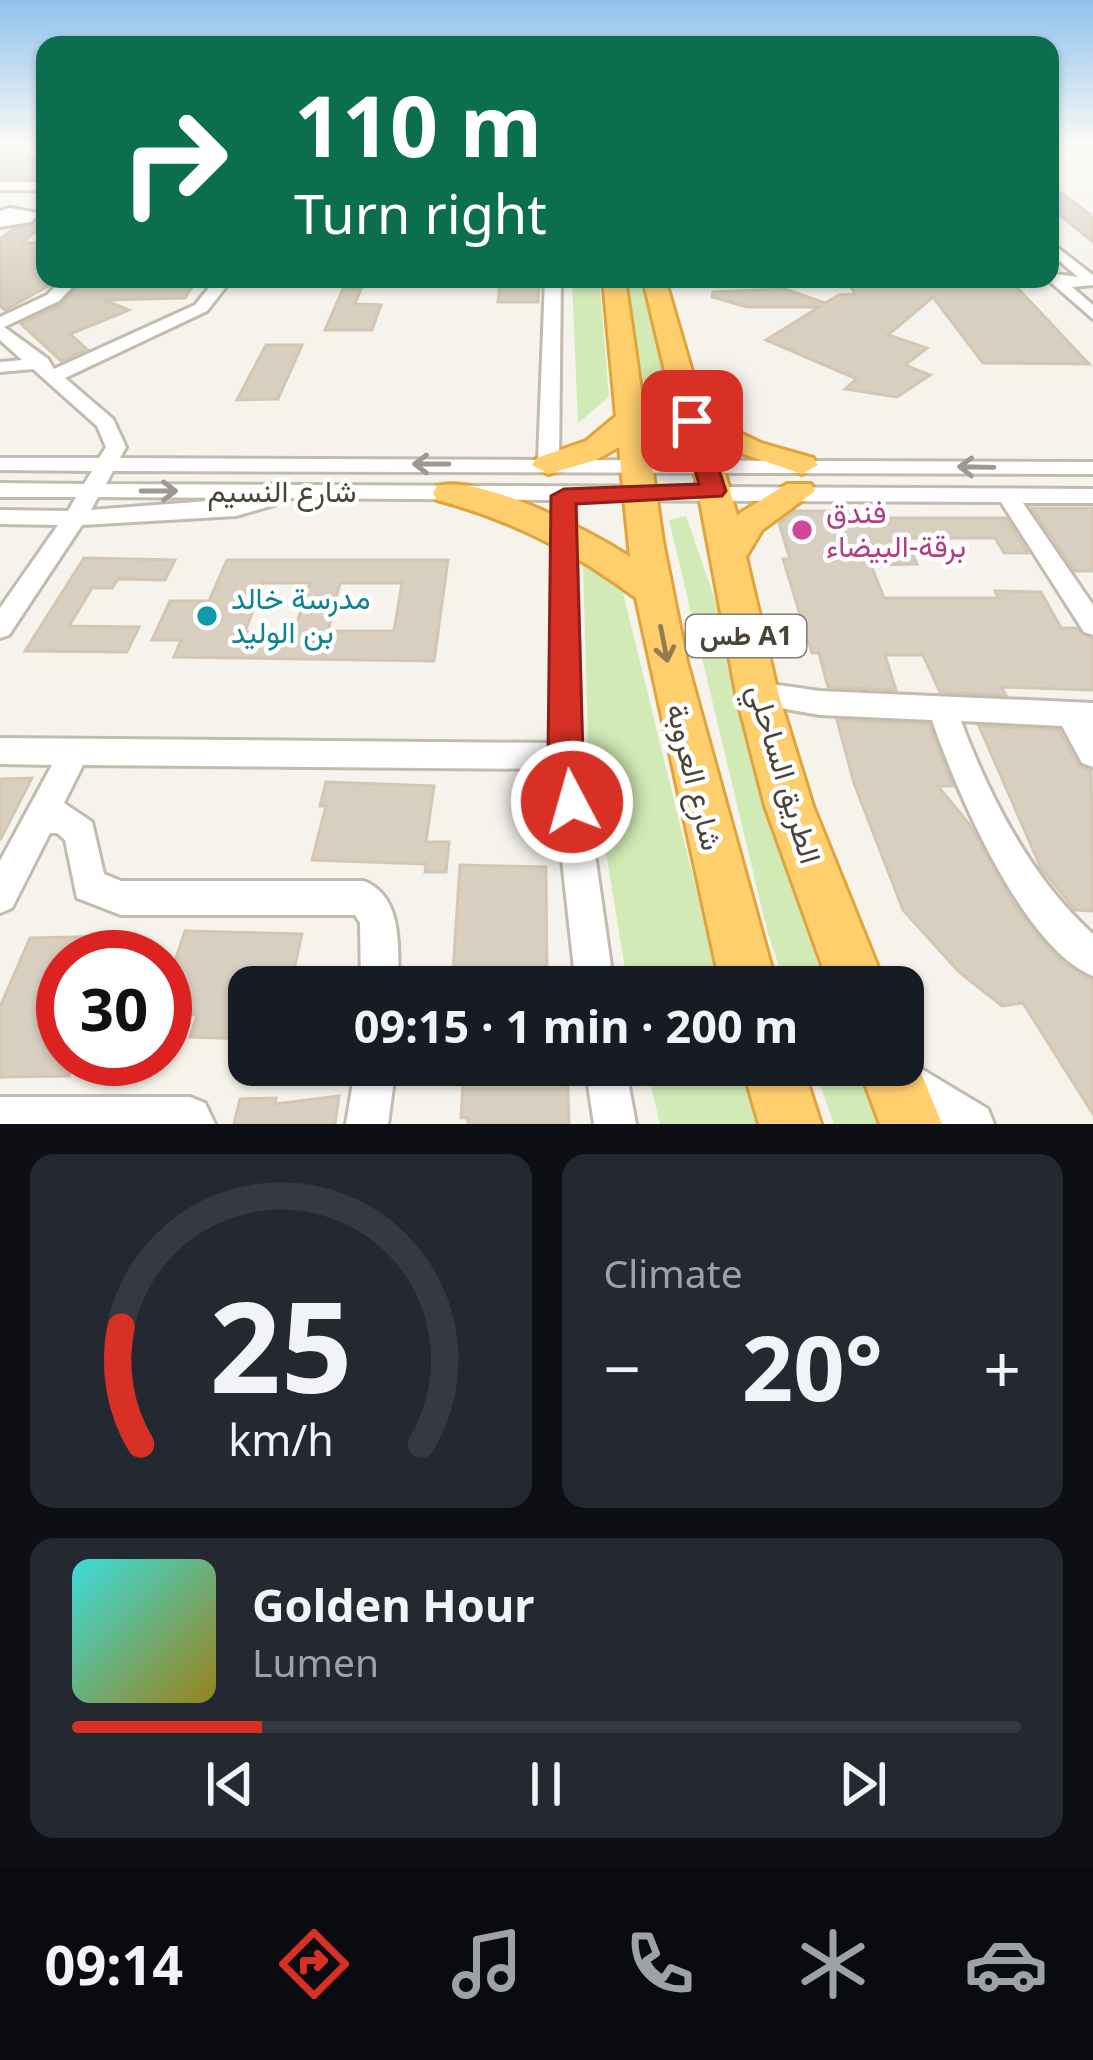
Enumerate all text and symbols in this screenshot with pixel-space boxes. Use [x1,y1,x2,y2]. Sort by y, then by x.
text: 110 m [294,67,542,182]
icon: right [96,84,252,240]
text: Turn right [294,176,547,250]
pin [641,370,743,472]
icon: arrive [659,388,725,454]
one-way arrow [412,453,451,475]
one-way arrow [957,456,996,479]
street label: شارع النسيم [207,470,357,512]
one-way arrow [139,480,178,503]
place label: فندق برقة-البيضاء [826,491,966,566]
marker: فندق برقة-البيضاء [789,517,815,543]
place label: مدرسة خالد بن الوليد [231,577,370,652]
marker: مدرسة خالد بن الوليد [194,603,220,629]
road number: طس A1 [686,615,806,657]
one-way arrow [653,624,676,663]
street label: الطريق الساحلي [734,679,832,870]
street label: شارع العروبة [656,699,733,855]
position arrow [509,739,635,865]
speed limit sign: 30 [36,930,192,1086]
text: 09:15 · 1 min · 200 m [354,995,798,1056]
text: Climate [604,1246,743,1299]
text: 25 [209,1260,352,1430]
text: 20° [742,1305,883,1427]
text: − [604,1322,641,1412]
text: + [983,1322,1021,1412]
text: km/h [228,1410,333,1469]
text: Golden Hour [252,1574,534,1635]
text: Lumen [252,1635,379,1688]
icon: previous [197,1751,263,1817]
icon: pause [513,1751,579,1817]
icon: next [830,1751,896,1817]
icon: directions [272,1922,356,2006]
icon: music [445,1922,529,2006]
icon: phone [618,1922,702,2006]
icon: climate [791,1922,875,2006]
icon: car [964,1922,1048,2006]
text: 09:14 [45,1927,183,2001]

